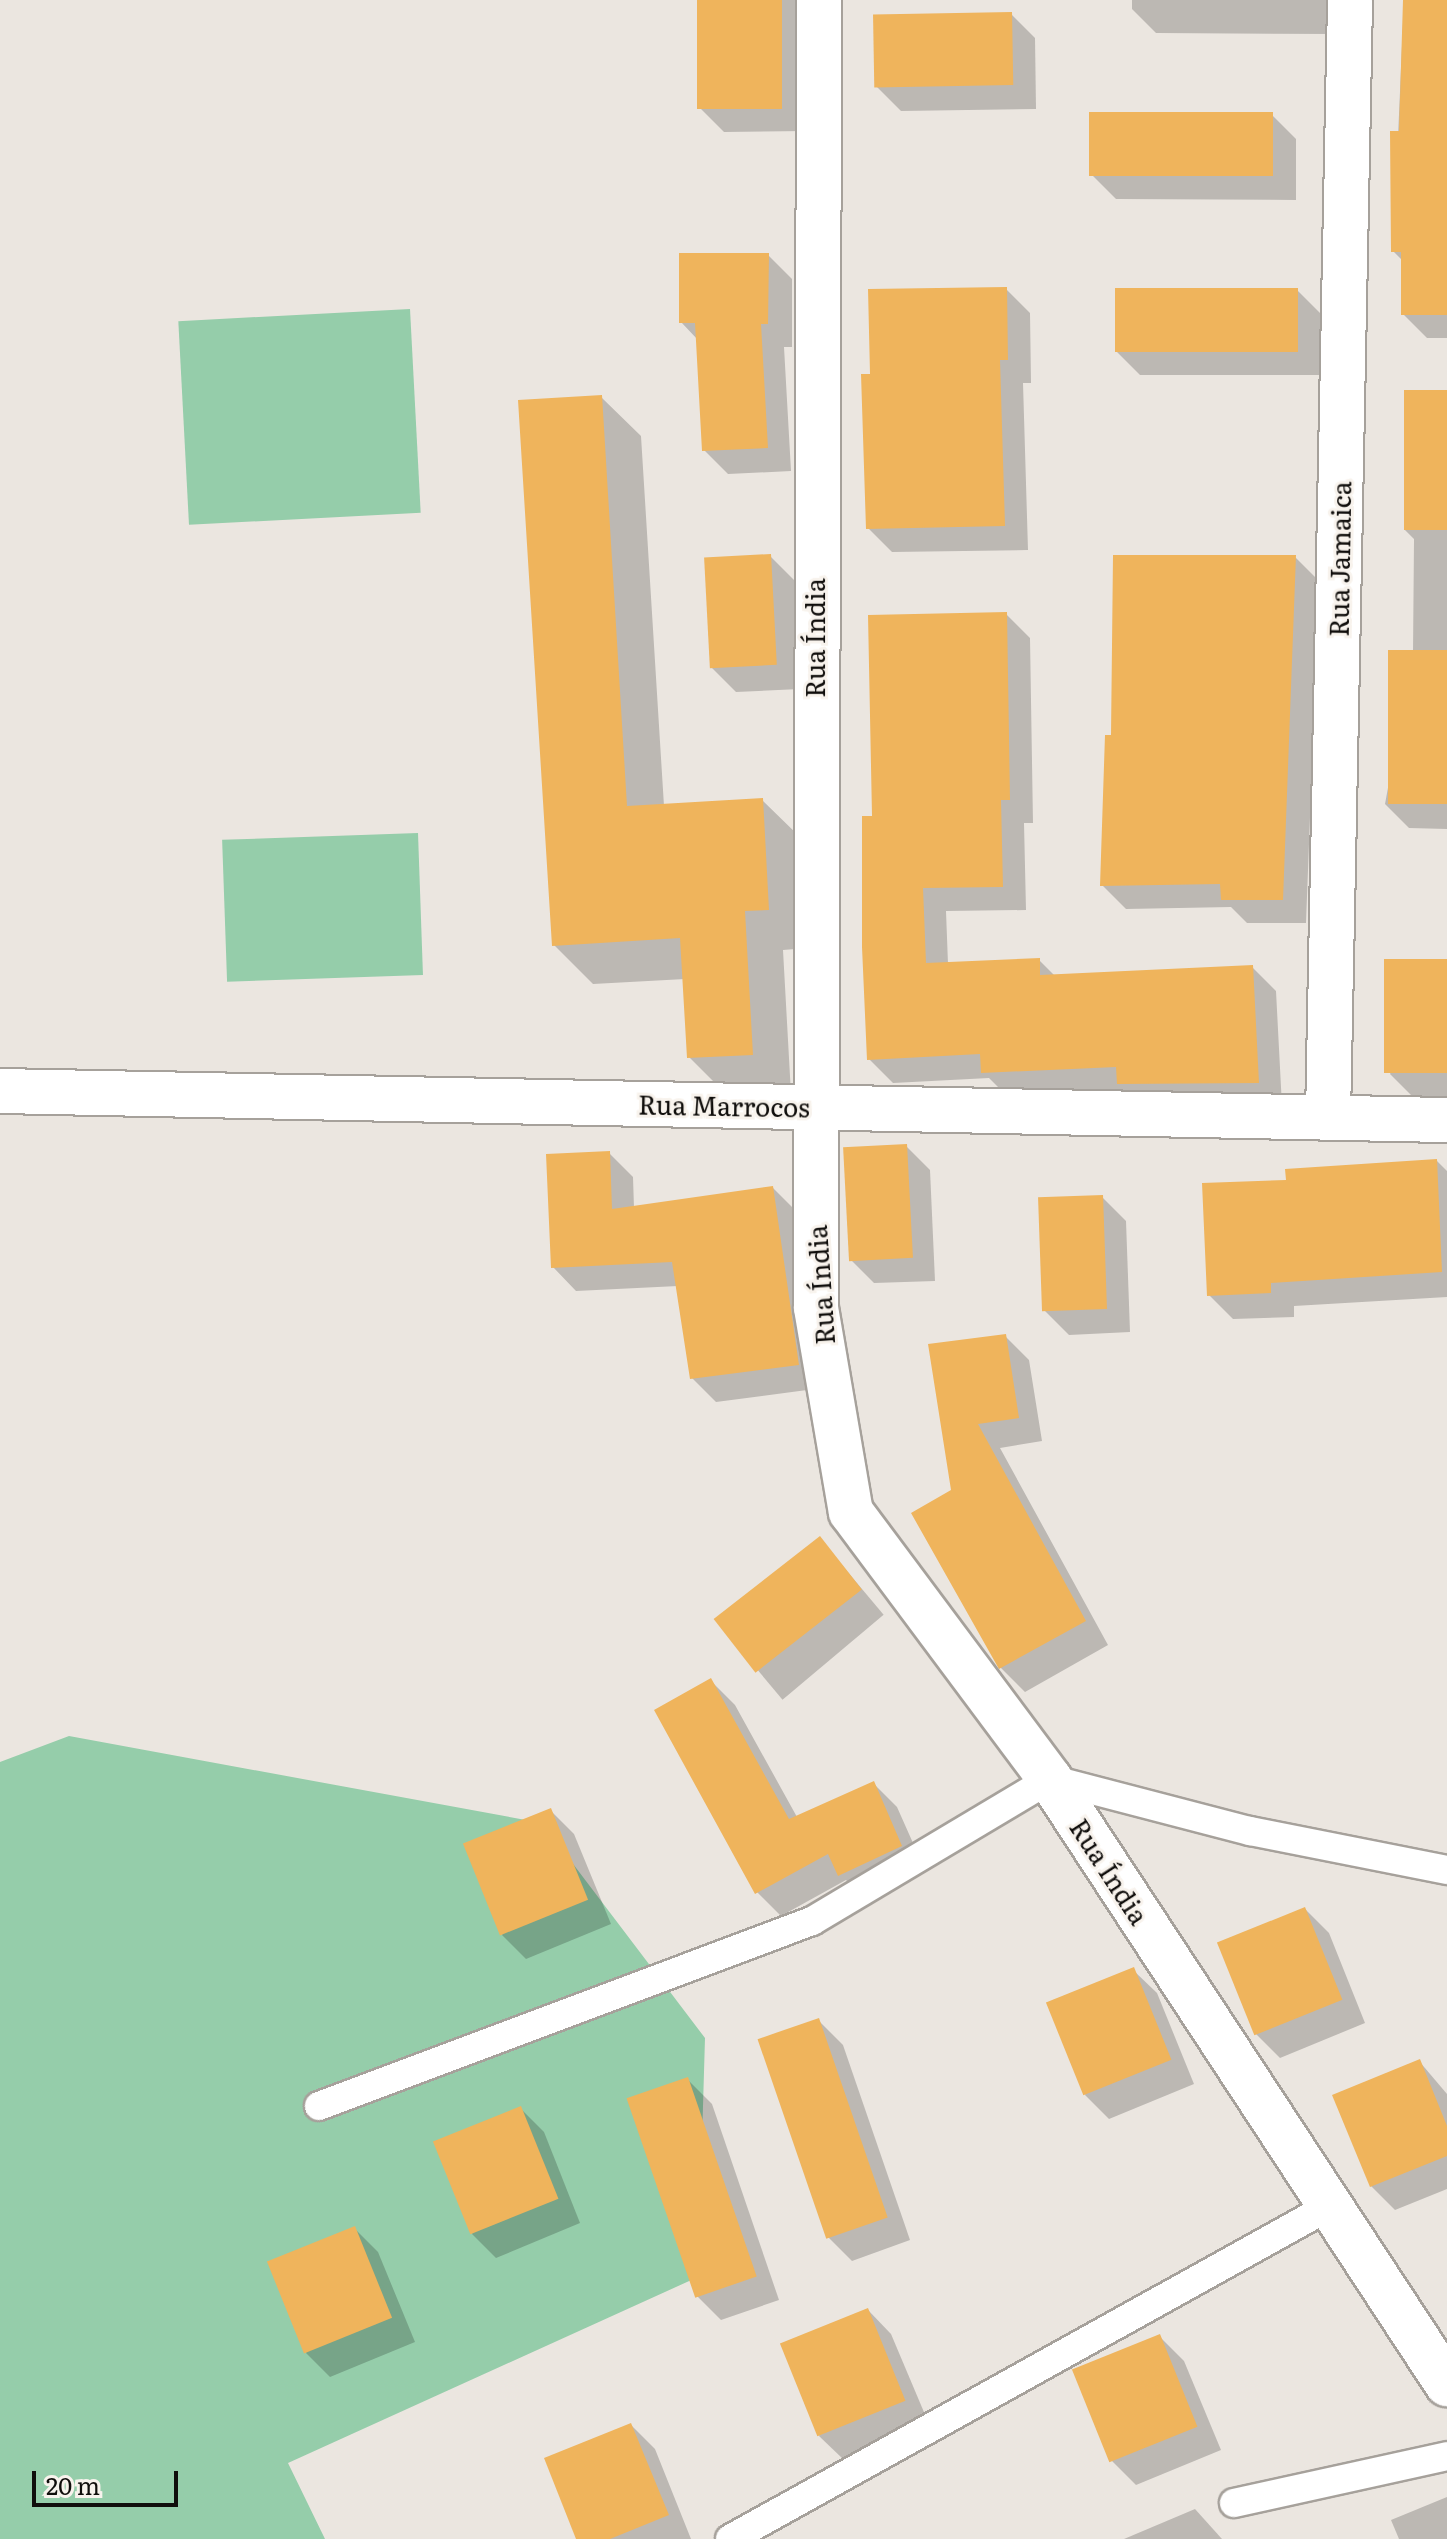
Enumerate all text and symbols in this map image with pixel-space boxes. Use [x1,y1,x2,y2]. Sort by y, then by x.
street label: Rua Jamaica [1322,481,1356,637]
street label: Rua Índia [798,578,830,698]
street label: Rua Marrocos [638,1088,810,1122]
street label: Rua Índia [800,1224,840,1346]
street label: Rua Índia [1064,1812,1156,1930]
scale bar [36,2455,182,2505]
text: 20 m [46,2467,100,2502]

